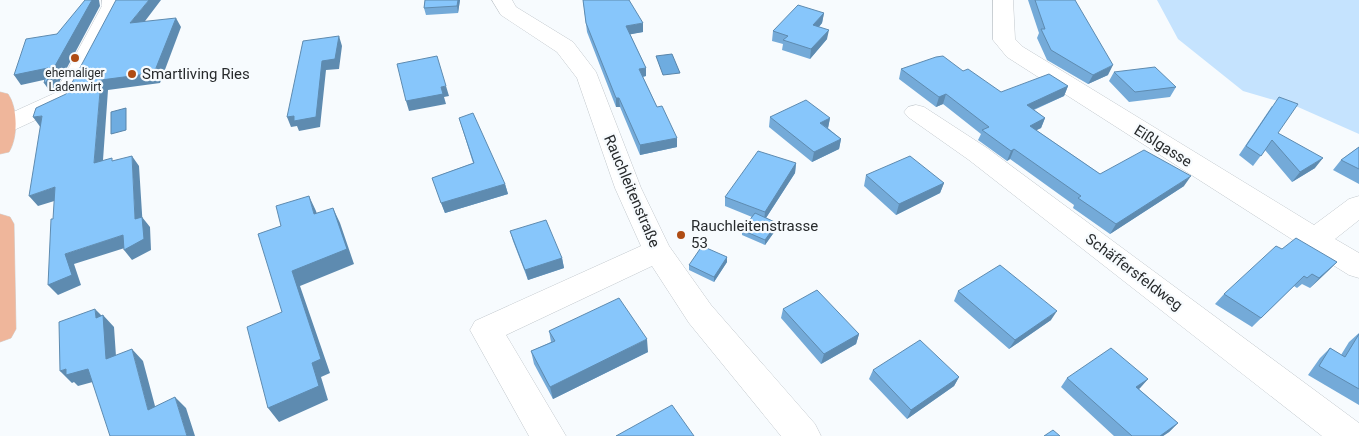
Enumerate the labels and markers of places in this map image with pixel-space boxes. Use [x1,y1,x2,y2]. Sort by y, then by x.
marker: ehemaliger Ladenwirt [69,52,81,64]
place label: Smartliving Ries [142,65,250,83]
place label: ehemaliger Ladenwirt [45,66,105,94]
marker: Smartliving Ries [126,68,138,80]
place label: Rauchleitenstrasse 53 [691,217,818,252]
marker: Rauchleitenstrasse 53 [675,229,687,241]

